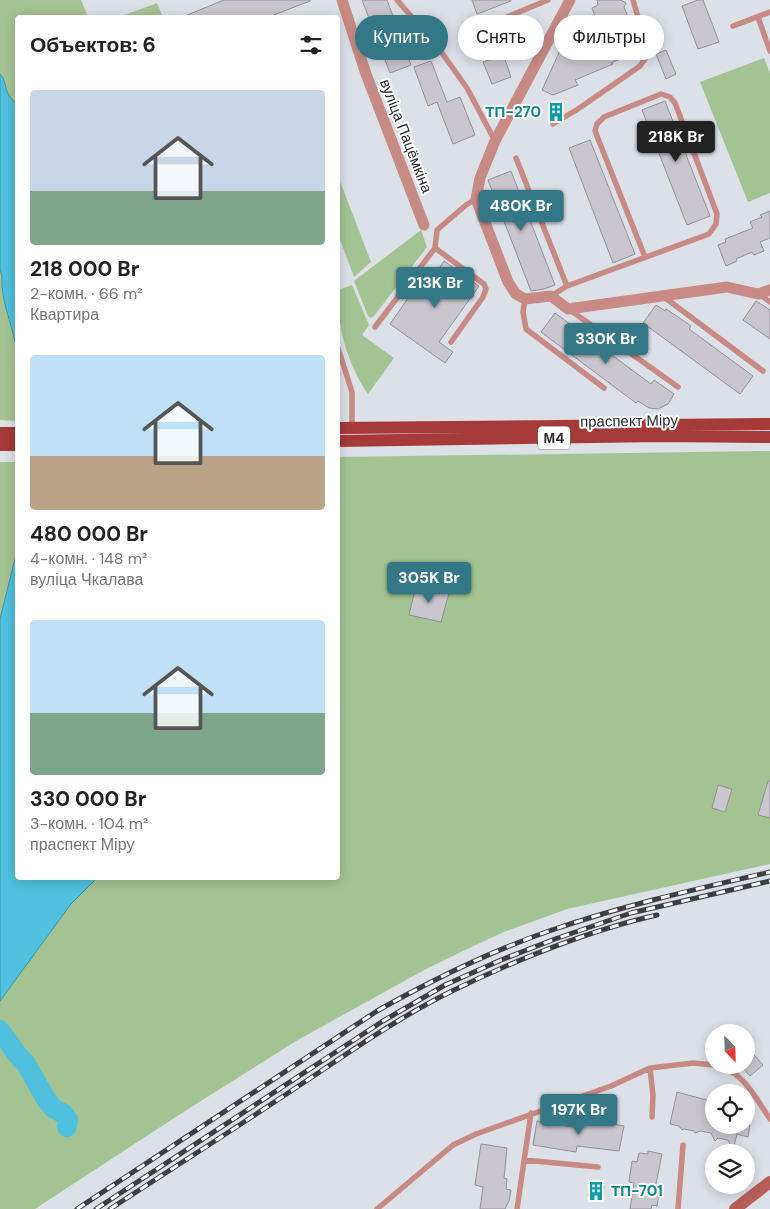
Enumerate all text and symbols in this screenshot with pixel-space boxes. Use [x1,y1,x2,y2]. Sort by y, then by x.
chip: Купить [355,15,448,60]
chip: Снять [458,15,544,60]
chip: Фильтры [554,15,664,60]
text: Объектов: 6 [30,31,156,59]
icon: filters [297,31,325,59]
street label: вуліца Пацёмкіна [375,76,437,197]
building icon: ТП-270 [545,101,567,123]
place label: ТП-270 [485,102,541,122]
pin: 218K Br [630,120,722,163]
icon: home [133,123,223,213]
text: 218K Br [648,126,704,147]
pin: 480K Br [475,190,567,232]
text: 480K Br [490,195,552,216]
text: 218 000 Br [30,255,139,283]
pin: 213K Br [389,266,481,309]
text: 213K Br [407,272,463,293]
text: 2-комн. · 66 m² [30,283,143,304]
text: Квартира [30,304,99,325]
pin: 330K Br [560,322,652,365]
text: 330K Br [575,328,637,349]
icon: home [133,388,223,478]
street label: праспект Міру [580,410,679,432]
road number: М4 [538,426,570,449]
text: 480 000 Br [30,520,148,548]
text: 4-комн. · 148 m² [30,548,147,569]
pin: 305K Br [383,562,475,604]
text: 305K Br [398,567,460,588]
text: вуліца Чкалава [30,569,143,590]
icon: home [133,653,223,743]
text: 330 000 Br [30,785,146,813]
text: 3-комн. · 104 m² [30,813,148,834]
text: праспект Міру [30,834,134,855]
north arrow [705,1024,755,1074]
map controls [705,1024,755,1194]
button: locate [705,1084,755,1134]
pin: 197K Br [533,1094,625,1136]
text: 197K Br [551,1099,607,1120]
button: layers [705,1144,755,1194]
building icon: ТП-701 [585,1180,607,1202]
place label: ТП-701 [611,1181,663,1201]

